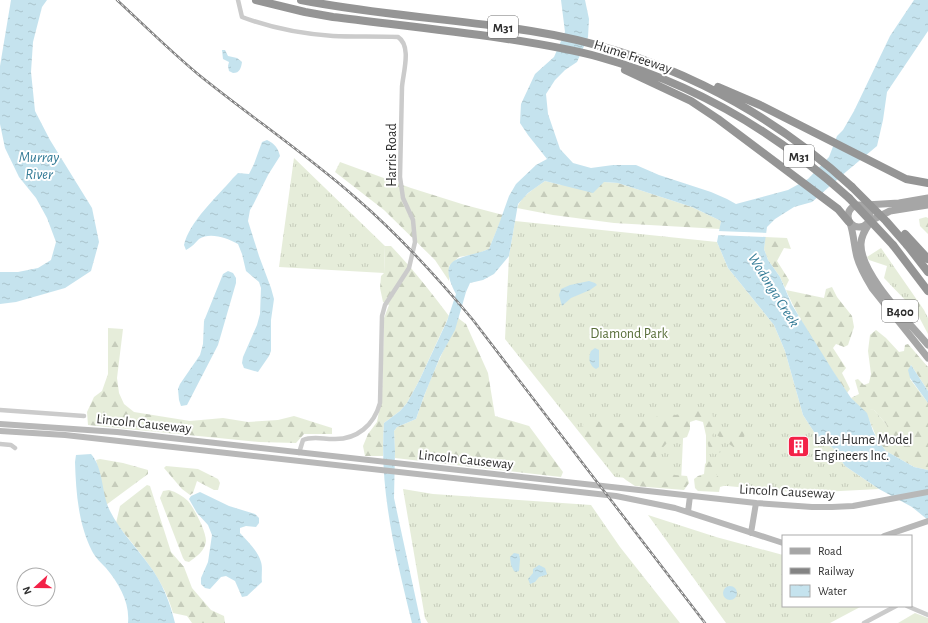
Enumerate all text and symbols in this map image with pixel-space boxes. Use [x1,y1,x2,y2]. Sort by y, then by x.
road number: M31 [488,16,518,38]
street label: Hume Freeway [592,38,673,76]
street label: Harris Road [385,123,399,187]
road number: M31 [784,145,814,167]
water label: Murray River [19,150,60,182]
water label: Wodonga Creek [745,251,802,330]
road number: B400 [882,300,918,322]
park label: Diamond Park [590,327,668,341]
street label: Lincoln Causeway [96,412,192,436]
place label: Lake Hume Model Engineers Inc. [814,433,912,463]
building icon: Lake Hume Model Engineers Inc. [786,434,812,460]
street label: Lincoln Causeway [418,448,514,472]
street label: Lincoln Causeway [739,483,835,501]
legend [782,535,912,607]
text: Road [818,545,842,557]
text: Railway [818,565,854,578]
north arrow [16,567,56,607]
text: N [21,585,34,596]
text: Water [818,585,847,597]

